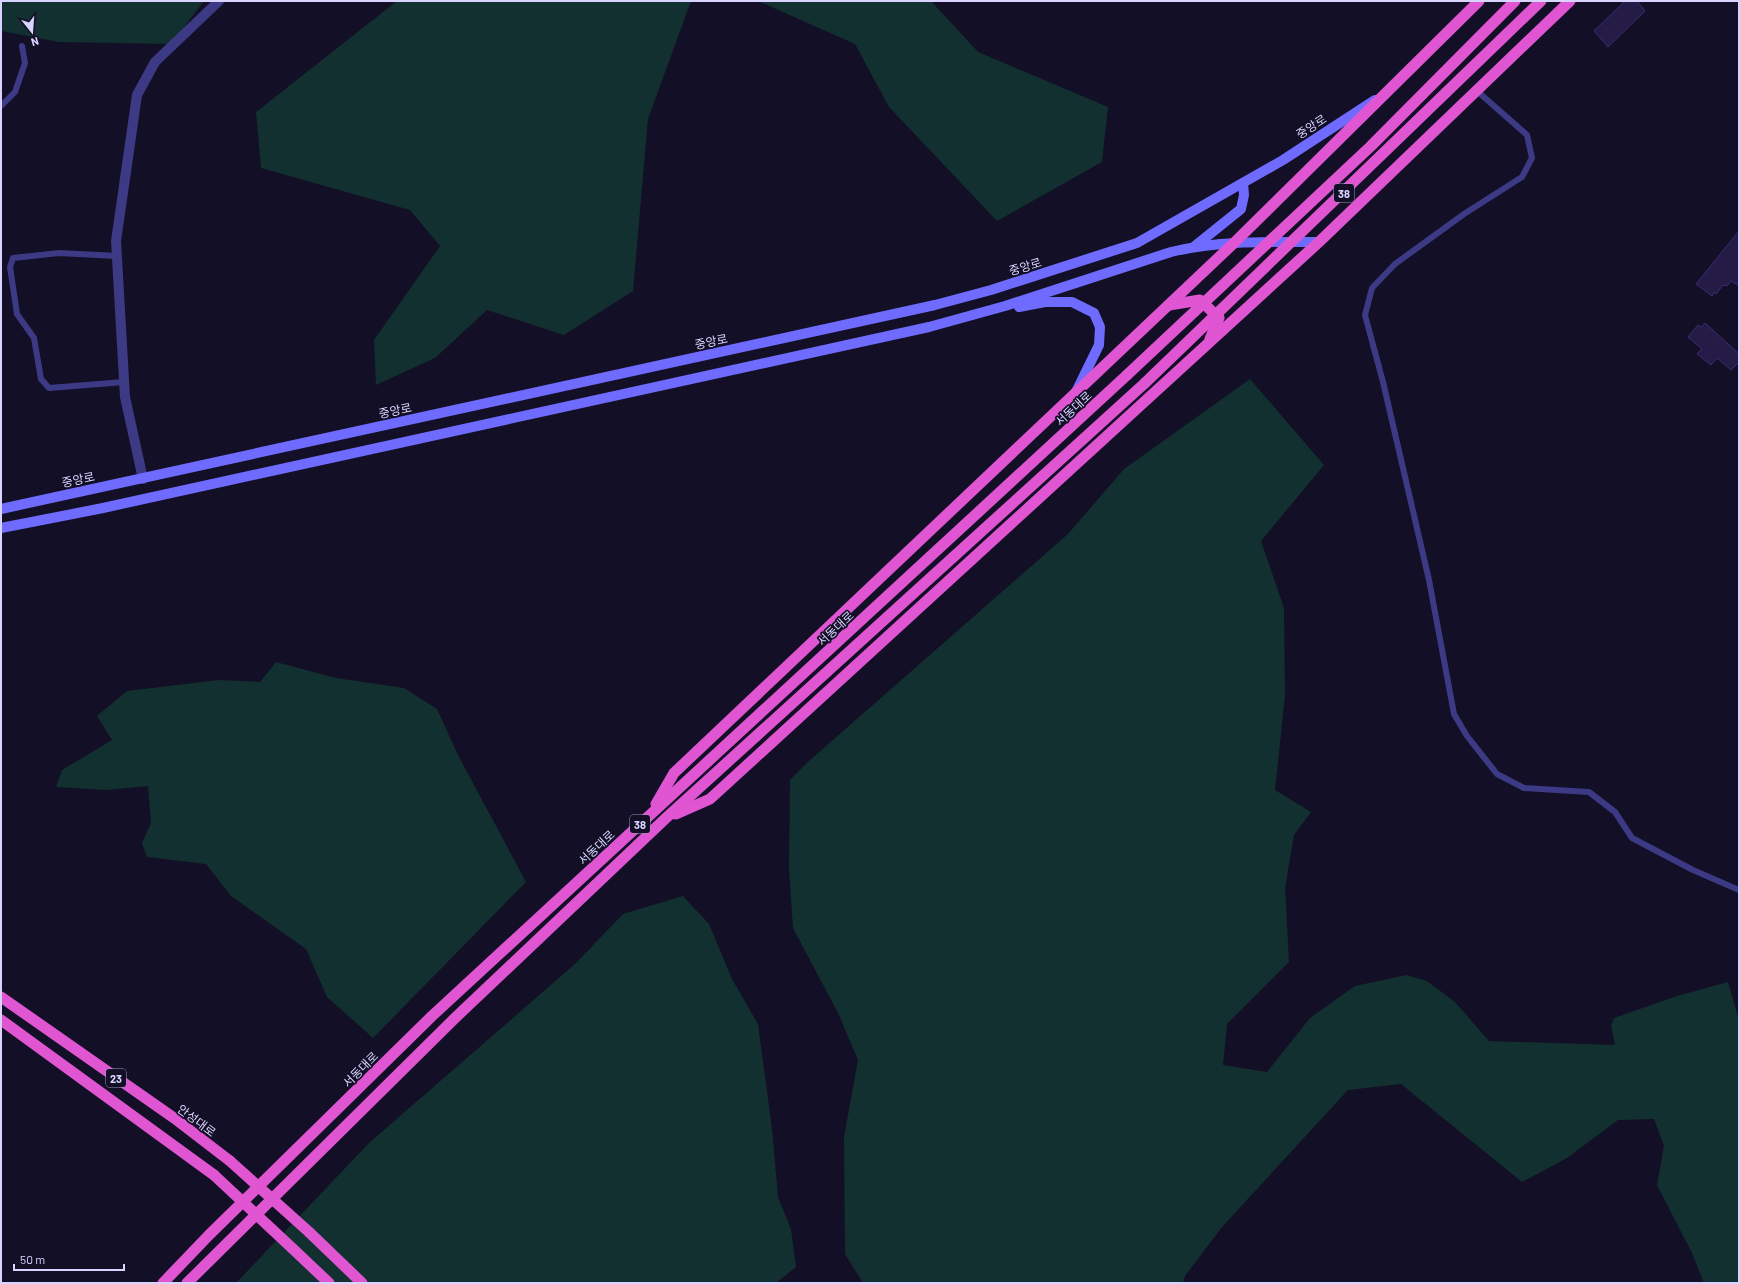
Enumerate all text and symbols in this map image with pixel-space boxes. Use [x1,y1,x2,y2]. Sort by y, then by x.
north arrow [12,12,52,52]
text: N [30,35,40,49]
street label: 중앙로 [1293,111,1329,141]
road number: 38 [1334,184,1354,202]
street label: 중앙로 [1007,254,1043,278]
street label: 중앙로 [693,331,729,351]
street label: 서동대로 [1052,388,1094,428]
street label: 중앙로 [377,400,413,420]
street label: 중앙로 [60,469,96,489]
street label: 서동대로 [814,608,856,648]
road number: 38 [630,815,650,833]
street label: 서동대로 [575,827,617,867]
street label: 서동대로 [339,1048,381,1090]
road number: 23 [106,1069,126,1087]
street label: 안성대로 [175,1101,219,1139]
scale bar [14,1246,124,1272]
text: 50 m [20,1252,45,1266]

